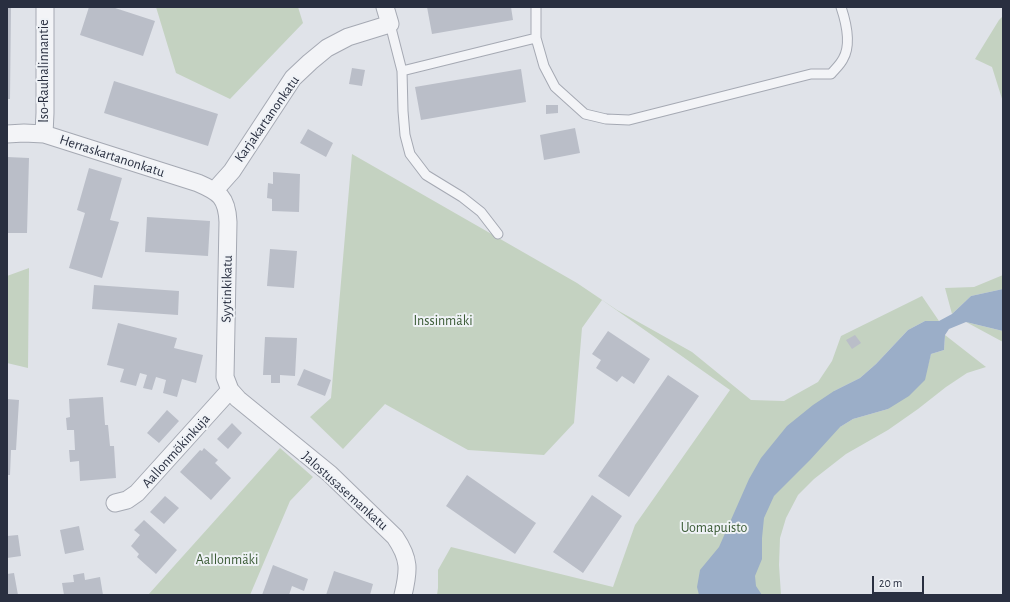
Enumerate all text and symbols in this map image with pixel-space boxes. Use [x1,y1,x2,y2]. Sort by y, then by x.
street label: Iso-Rauhalinnantie [36,19,52,123]
street label: Karjakartanonkatu [231,73,303,165]
street label: Herraskartanonkatu [57,131,167,181]
street label: Syytinkikatu [218,255,236,323]
park label: Inssinmäki [413,313,473,329]
street label: Aallonmökinkuja [138,410,214,492]
street label: Jalostusasemankatu [299,448,391,534]
park label: Uomapuisto [681,520,747,536]
park label: Aallonmäki [196,552,258,568]
scale bar [874,568,926,594]
text: 20 m [879,577,902,589]

